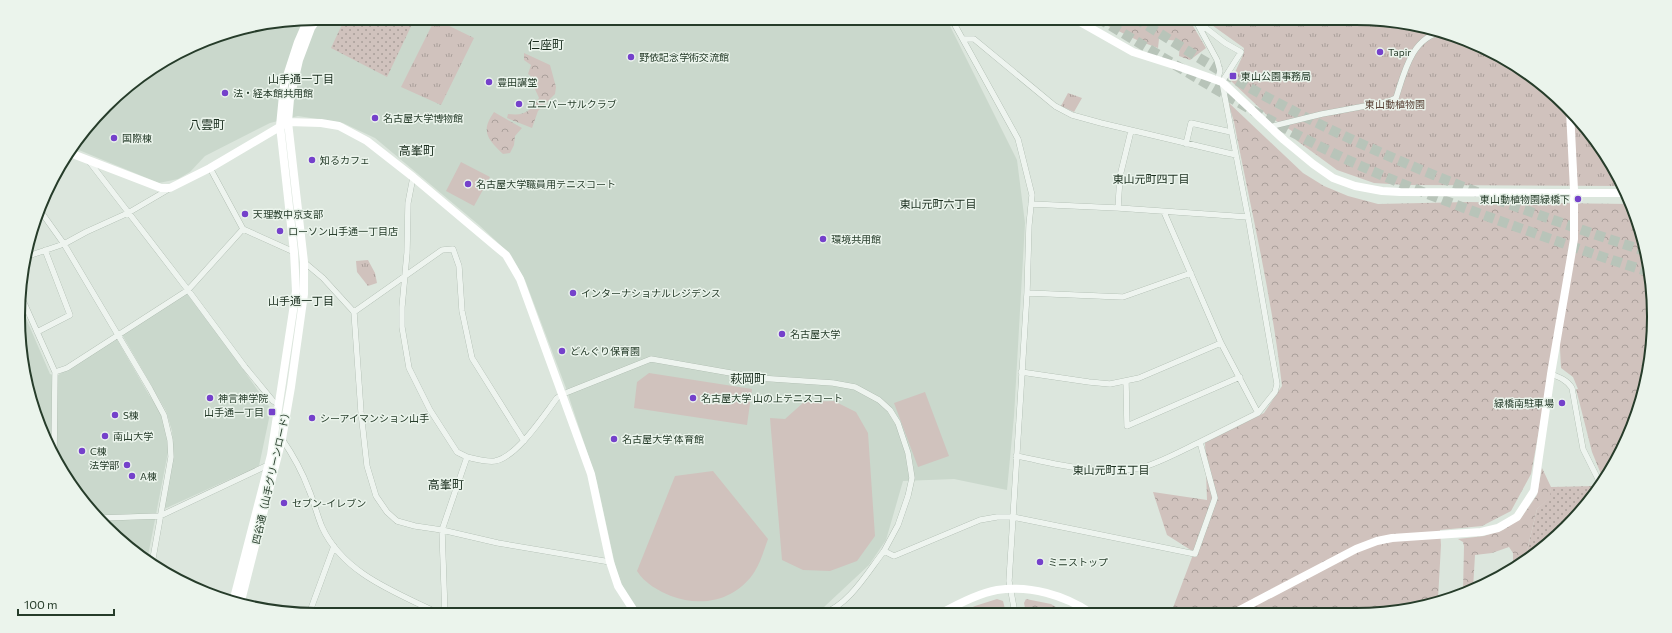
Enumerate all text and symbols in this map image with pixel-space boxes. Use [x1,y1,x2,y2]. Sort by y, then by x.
district label: 仁座町 [528,37,564,51]
place label: Tapir [1388,46,1411,58]
marker: Tapir [1375,47,1385,57]
place label: 野依記念学術交流館 [639,51,729,63]
marker: 野依記念学術交流館 [626,52,636,62]
place label: 東山公園事務局 [1241,70,1311,82]
marker: 東山公園事務局 [1228,71,1238,81]
district label: 山手通一丁目 [268,72,334,85]
place label: 豊田講堂 [497,76,537,88]
marker: 豊田講堂 [484,77,494,87]
place label: 法・経本館共用館 [233,87,313,99]
marker: 法・経本館共用館 [220,88,230,98]
place label: ユニバーサルクラブ [527,98,617,110]
park label: 東山動植物園 [1365,98,1425,110]
marker: ユニバーサルクラブ [514,99,524,109]
place label: 名古屋大学博物館 [383,112,463,124]
marker: 名古屋大学博物館 [370,113,380,123]
district label: 八雲町 [189,117,225,131]
place label: 国際棟 [122,132,152,144]
marker: 国際棟 [109,133,119,143]
district label: 高峯町 [399,143,435,157]
place label: 知るカフェ [320,154,370,166]
marker: 知るカフェ [307,155,317,165]
district label: 東山元町四丁目 [1113,172,1190,185]
place label: 名古屋大学職員用テニスコート [476,178,616,190]
marker: 名古屋大学職員用テニスコート [463,179,473,189]
place label: 東山動植物園緑橋下 [1480,193,1570,205]
marker: 東山動植物園緑橋下 [1573,194,1583,204]
district label: 東山元町六丁目 [900,197,977,210]
place label: 天理教中京支部 [253,208,323,220]
marker: 天理教中京支部 [240,209,250,219]
place label: ローソン山手通一丁目店 [288,225,398,237]
marker: ローソン山手通一丁目店 [275,226,285,236]
place label: 環境共用館 [831,233,881,245]
marker: 環境共用館 [818,234,828,244]
place label: インターナショナルレジデンス [581,287,721,299]
marker: インターナショナルレジデンス [568,288,578,298]
district label: 山手通一丁目 [268,294,334,307]
place label: 名古屋大学 [790,328,840,340]
marker: 名古屋大学 [777,329,787,339]
place label: どんぐり保育園 [570,345,640,357]
marker: どんぐり保育園 [557,346,567,356]
district label: 萩岡町 [730,371,766,385]
place label: 神言神学院 [218,392,268,404]
place label: 名古屋大学 山の上テニスコート [701,392,843,404]
marker: 神言神学院 [205,393,215,403]
marker: 名古屋大学 山の上テニスコート [688,393,698,403]
place label: 緑橋南駐車場 [1494,397,1554,409]
marker: 緑橋南駐車場 [1557,398,1567,408]
place label: 山手通一丁目 [204,406,264,418]
street label: 四谷通（山手グリーンロード） [249,407,293,545]
marker: 山手通一丁目 [267,407,277,417]
place label: S棟 [123,409,139,421]
marker: S棟 [110,410,120,420]
place label: シーアイマンション山手 [320,412,429,424]
marker: シーアイマンション山手 [307,413,317,423]
place label: 南山大学 [113,430,153,442]
marker: 南山大学 [100,431,110,441]
place label: 名古屋大学 体育館 [622,433,704,445]
marker: 名古屋大学 体育館 [609,434,619,444]
place label: C棟 [90,445,107,457]
marker: C棟 [77,446,87,456]
place label: 法学部 [89,459,119,471]
marker: 法学部 [122,460,132,470]
district label: 東山元町五丁目 [1073,463,1150,476]
place label: A棟 [140,470,157,482]
marker: A棟 [127,471,137,481]
district label: 高峯町 [428,477,464,491]
place label: セブン-イレブン [292,497,366,509]
marker: セブン-イレブン [279,498,289,508]
place label: ミニストップ [1048,556,1108,568]
marker: ミニストップ [1035,557,1045,567]
scale bar [18,591,114,617]
text: 100 m [24,597,58,611]

